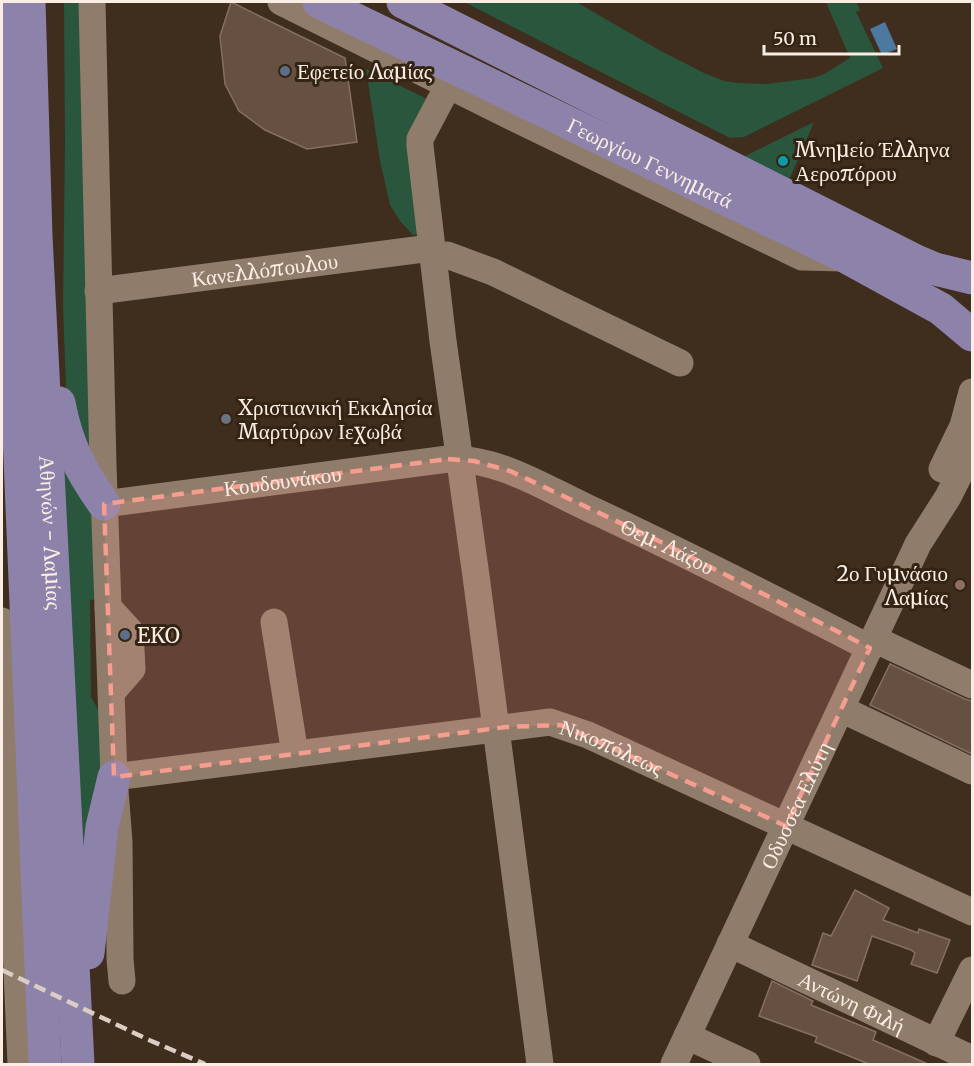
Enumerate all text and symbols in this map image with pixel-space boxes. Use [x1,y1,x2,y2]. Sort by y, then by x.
scale bar [764,18,899,56]
text: 50 m [773,27,817,50]
place label: Εφετείο Λαμίας [297,58,433,85]
marker: Εφετείο Λαμίας [278,64,292,78]
street label: Γεωργίου Γεννηματά [563,111,737,214]
place label: Μνημείο Έλληνα Αεροπόρου [795,136,950,187]
marker: Μνημείο Έλληνα Αεροπόρου [776,154,790,168]
street label: Κανελλόπουλου [190,247,339,292]
place label: Χριστιανική Εκκλησία Μαρτύρων Ιεχωβά [238,394,432,445]
marker: Χριστιανική Εκκλησία Μαρτύρων Ιεχωβά [219,412,233,426]
street label: Αθηνών - Λαμίας [34,455,68,611]
street label: Κουδουνάκου [222,460,343,502]
street label: Θεμ. Λάζου [616,512,719,580]
place label: 2ο Γυμνάσιο Λαμίας [836,560,949,611]
marker: 2ο Γυμνάσιο Λαμίας [953,578,967,592]
place label: EKO [137,622,180,649]
marker: EKO [118,628,132,642]
street label: Νικοπόλεως [557,713,668,782]
street label: Οδυσσέα Ελύτη [754,737,837,873]
street label: Αντώνη Φιλή [794,965,910,1039]

